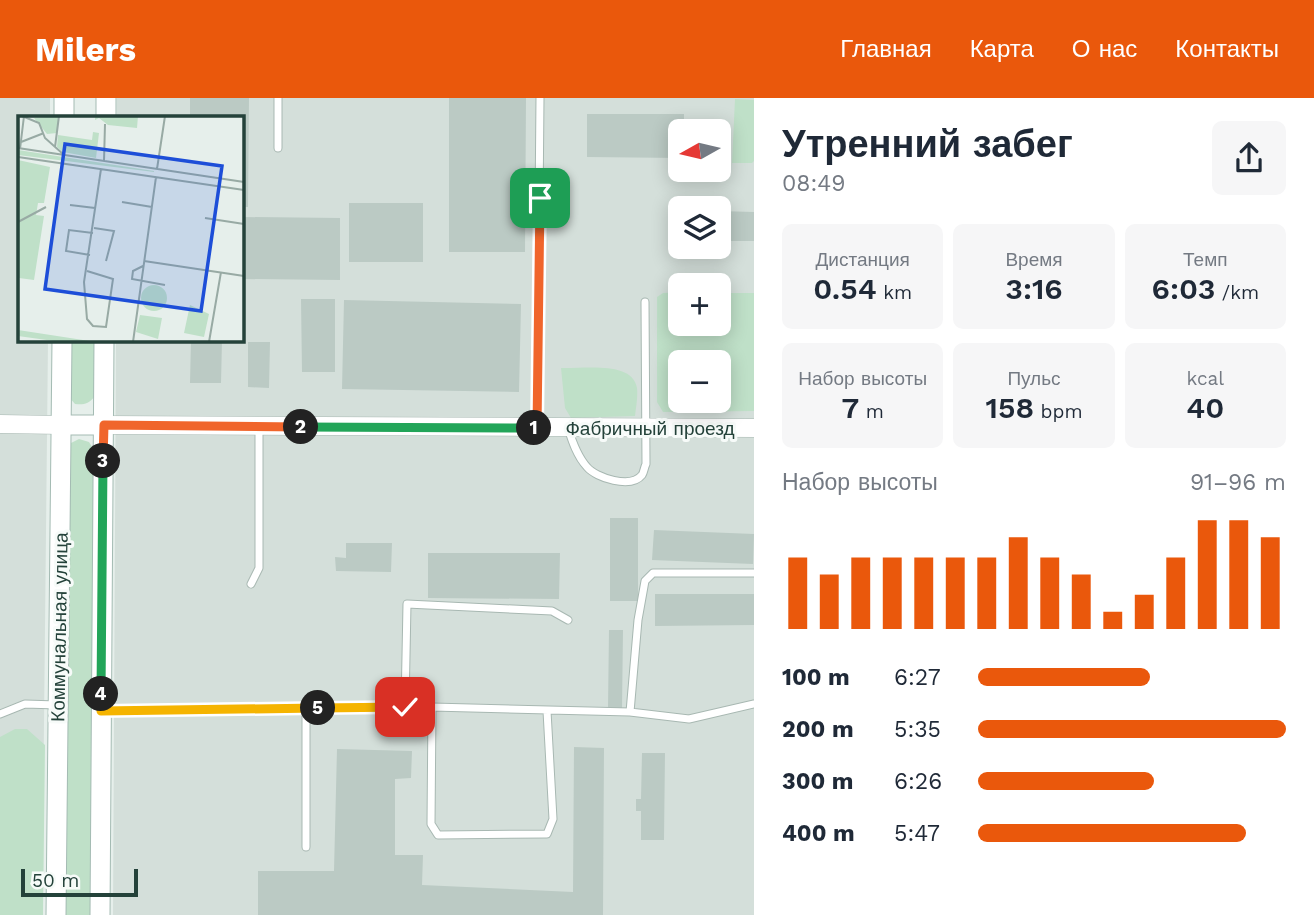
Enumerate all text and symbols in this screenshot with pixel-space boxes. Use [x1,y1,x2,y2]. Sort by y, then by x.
text: Milers [35,30,136,69]
text: Главная [840,35,932,63]
text: Карта [970,35,1034,63]
text: О нас [1072,35,1137,63]
text: Контакты [1175,35,1279,63]
inset map [18,116,243,341]
north arrow [668,119,732,182]
map controls [668,119,731,413]
button: share [1212,121,1286,195]
text: Утренний забег [782,122,1073,166]
pin [510,168,570,228]
text: 08:49 [782,170,846,197]
icon: arrive [521,179,559,217]
button: layers [668,196,731,259]
text: Дистанция [816,248,910,271]
text: Время [1005,248,1063,271]
text: Темп [1183,248,1228,271]
text: 0.54 [813,271,877,306]
text: 3:16 [1005,271,1063,306]
text: 6:03 [1152,271,1215,306]
button: + [668,273,731,336]
text: km [877,281,912,304]
text: /km [1215,281,1259,304]
button: − [668,350,731,413]
text: Набор высоты [798,367,927,390]
text: Пульс [1007,367,1061,390]
text: kcal [1187,367,1224,390]
text: 7 [842,390,859,425]
text: 158 [985,390,1034,425]
text: 40 [1186,390,1224,425]
text: m [859,400,884,423]
text: bpm [1034,400,1083,423]
pin: 2 [284,410,318,444]
pin: 1 [516,410,552,446]
text: 2 [295,415,306,438]
text: 1 [529,416,538,439]
street label: Фабричный проезд [565,417,735,440]
pin: 3 [86,444,120,478]
text: 3 [97,449,108,472]
text: Набор высоты [782,469,938,496]
text: 91–96 m [1190,469,1286,496]
street label: Коммунальная улица [46,532,73,722]
text: 100 m [782,664,850,691]
text: 6:27 [894,664,941,691]
pin: 4 [84,676,119,712]
pin [375,677,435,737]
text: 4 [94,682,107,705]
icon: check [386,688,424,726]
pin: 5 [300,690,336,726]
text: 5 [312,696,323,719]
text: 200 m [782,716,854,743]
text: 5:35 [894,716,941,743]
text: 300 m [782,768,853,795]
text: 6:26 [894,768,942,795]
text: 400 m [782,820,855,847]
text: 5:47 [894,820,940,847]
scale bar [21,866,138,898]
text: 50 m [32,869,79,892]

